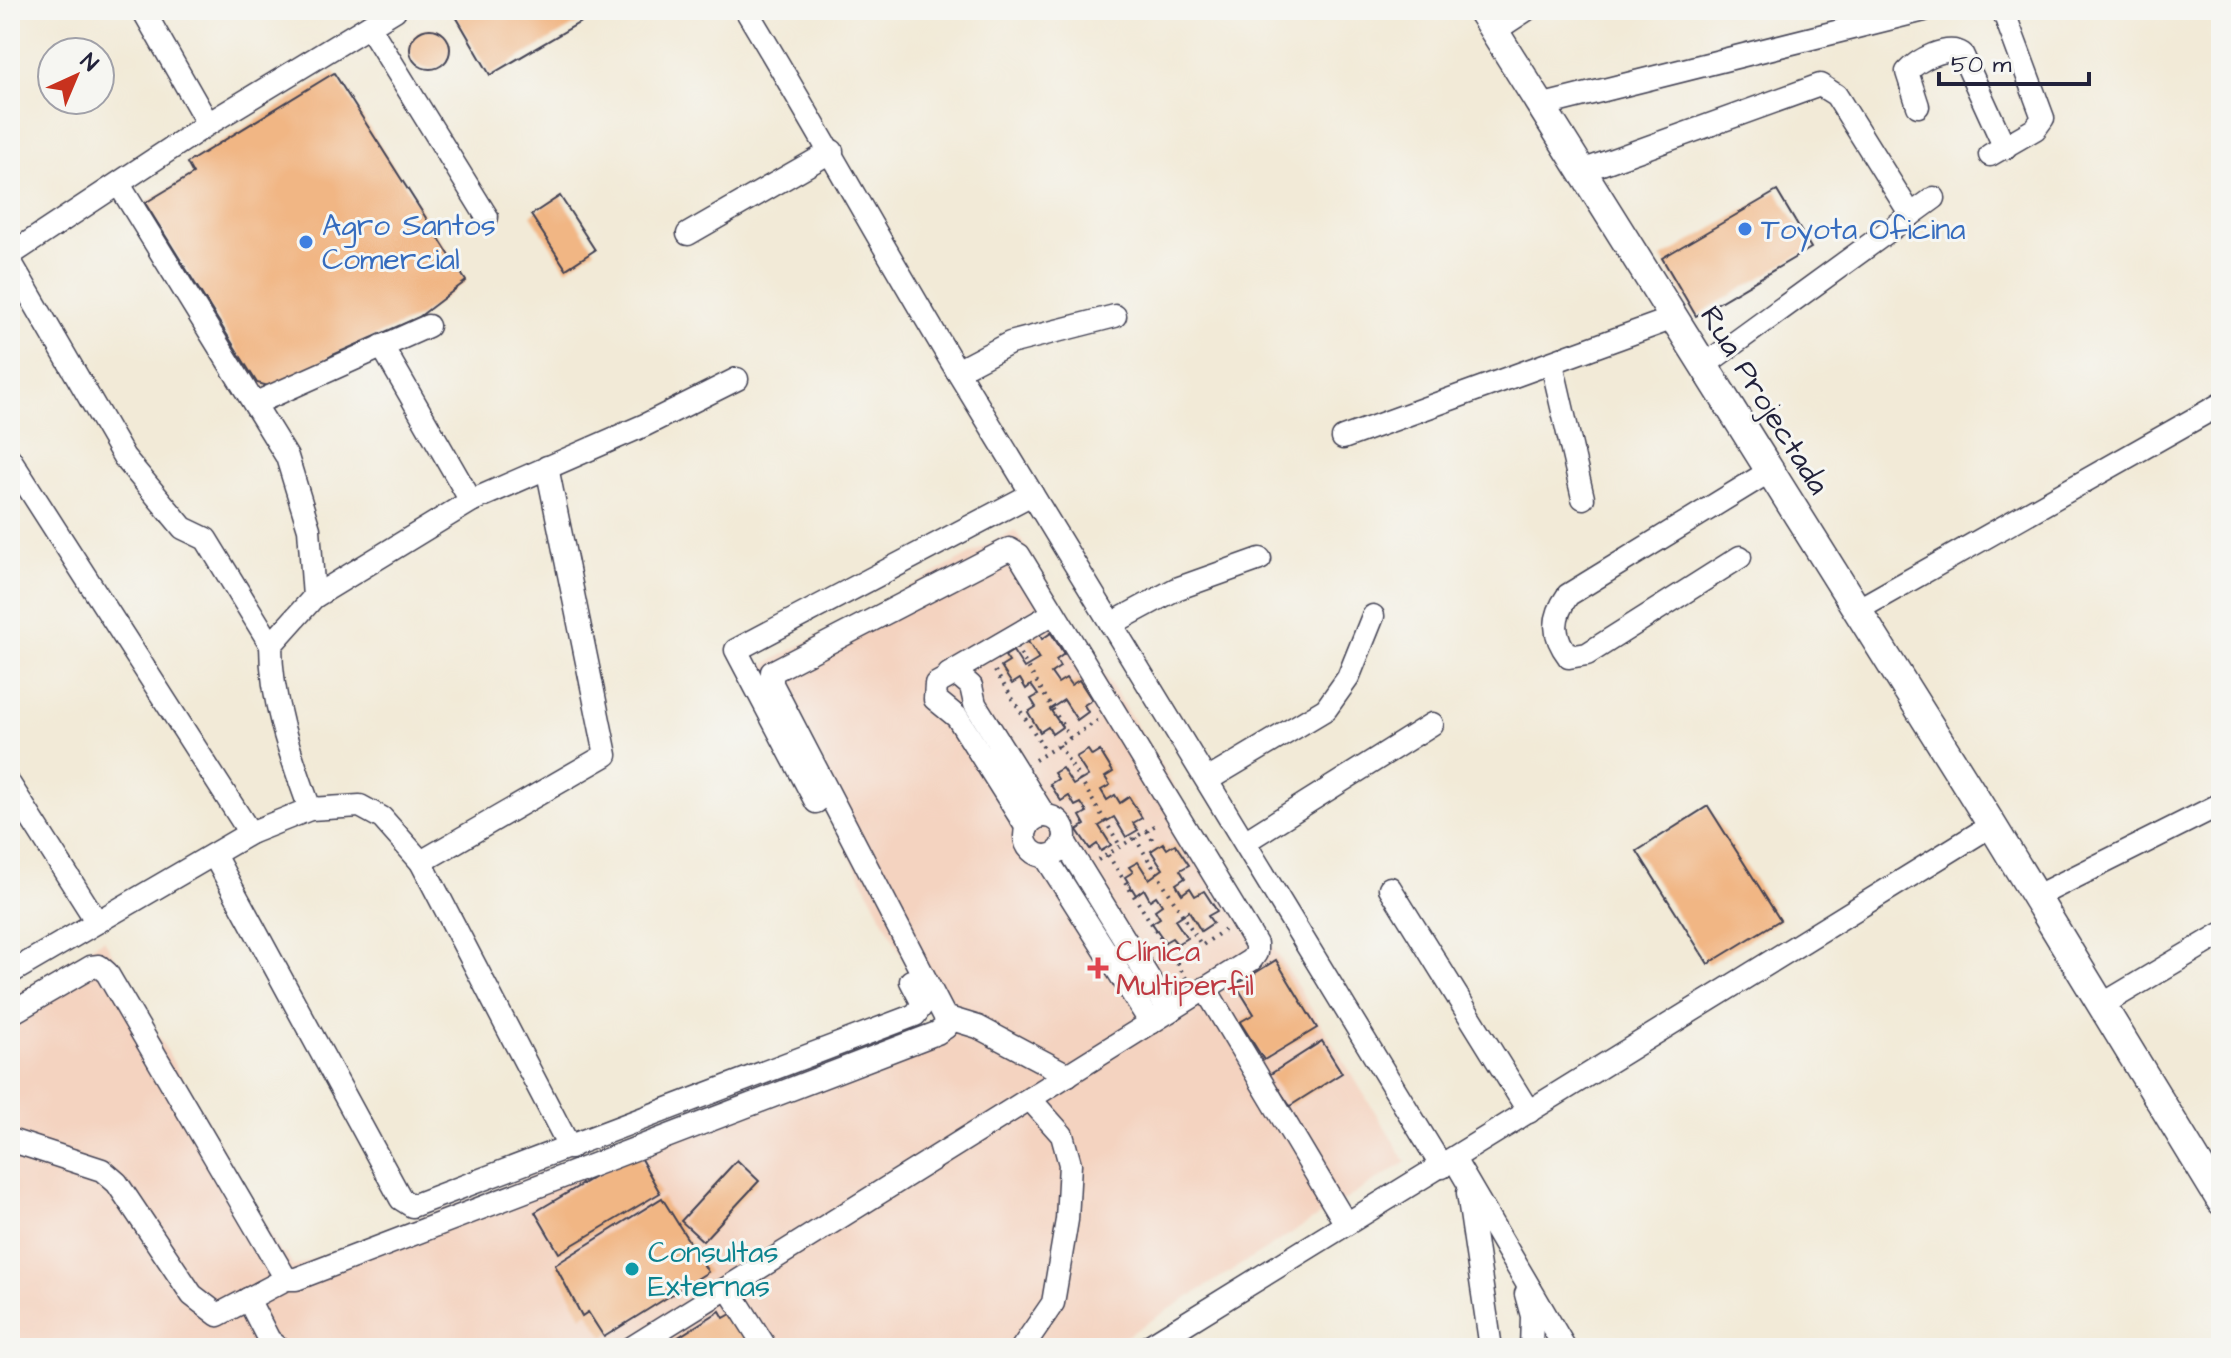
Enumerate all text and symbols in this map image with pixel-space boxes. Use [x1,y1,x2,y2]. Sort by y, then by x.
north arrow [36,36,116,116]
scale bar [1939,36,2089,86]
text: N [73,47,105,79]
text: 50 m [1951,48,2012,82]
place label: Agro Santos Comercial [322,205,496,281]
place label: Toyota Oficina [1761,209,1966,252]
marker: Toyota Oficina [1736,220,1754,238]
marker: Agro Santos Comercial [297,233,315,251]
street label: Rua Projectada [1689,298,1839,503]
place label: Clínica Multiperfil [1116,931,1254,1007]
marker: Clínica Multiperfil [1087,957,1109,979]
place label: Consultas Externas [648,1232,779,1308]
marker: Consultas Externas [623,1260,641,1278]

